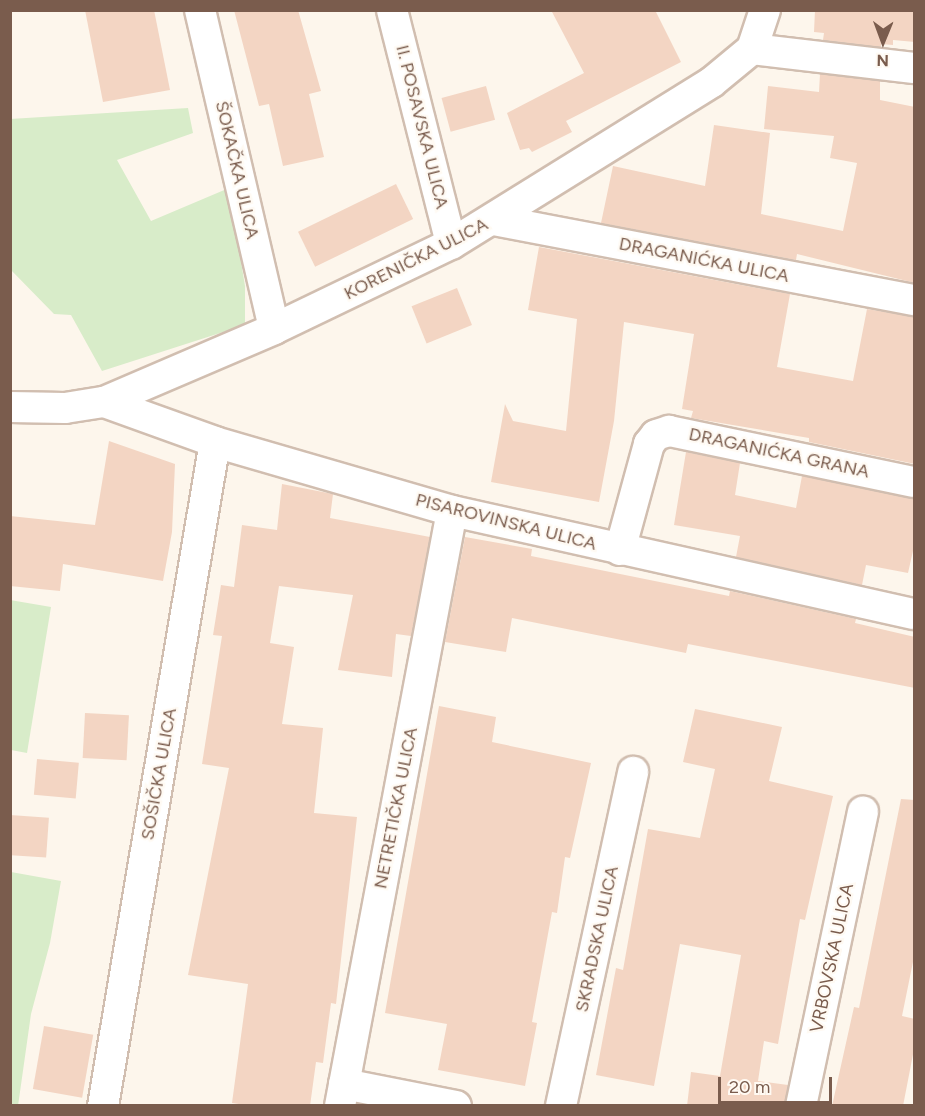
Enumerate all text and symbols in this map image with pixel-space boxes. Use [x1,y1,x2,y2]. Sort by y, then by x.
north arrow [853,12,913,72]
street label: II. POSAVSKA ULICA [391,43,453,211]
text: N [876,51,889,70]
street label: ŠOKAČKA ULICA [211,99,263,241]
street label: KORENIČKA ULICA [341,213,491,305]
street label: DRAGANIĆKA ULICA [617,233,791,287]
street label: DRAGANIĆKA GRANA [687,423,871,483]
street label: PISAROVINSKA ULICA [413,489,599,555]
street label: SOŠIČKA ULICA [137,706,181,842]
street label: NETRETIČKA ULICA [370,725,422,891]
street label: SKRADSKA ULICA [571,864,623,1014]
street label: VRBOVSKA ULICA [806,882,858,1034]
scale bar [721,1065,835,1103]
text: 20 m [729,1076,770,1098]

